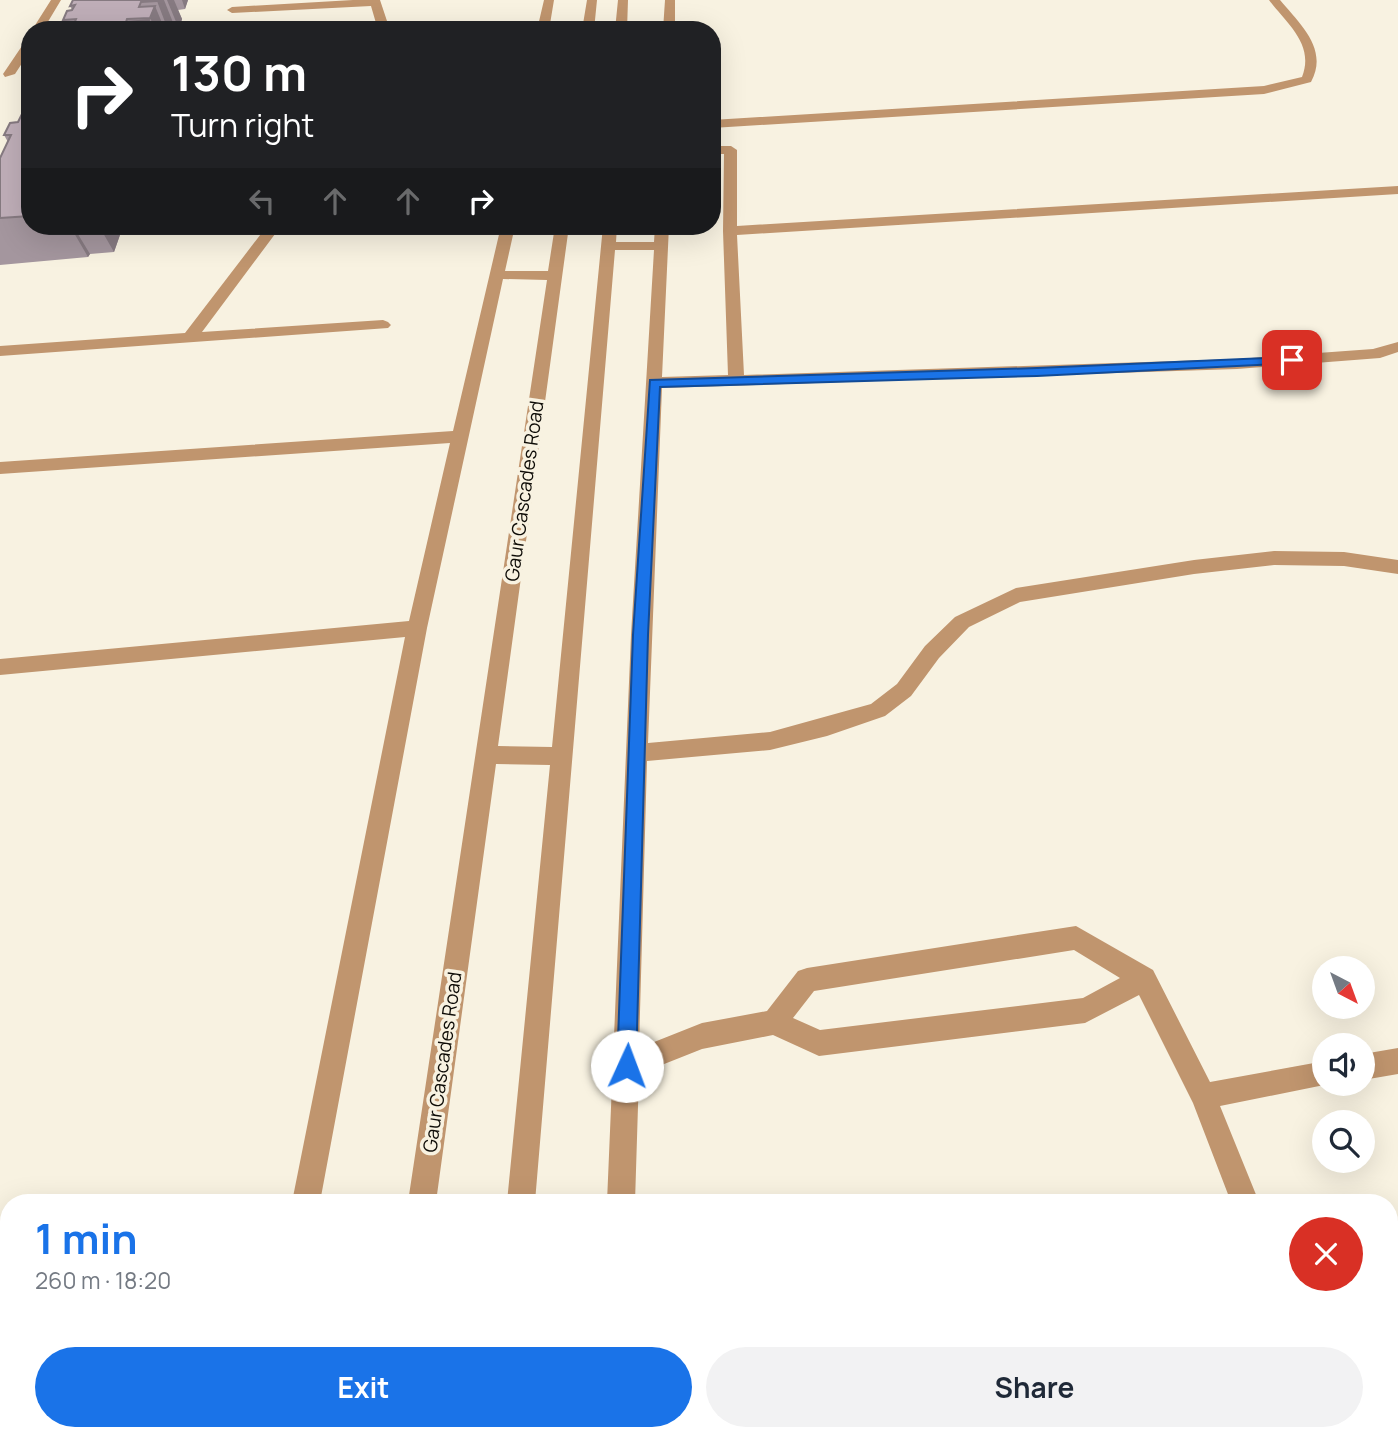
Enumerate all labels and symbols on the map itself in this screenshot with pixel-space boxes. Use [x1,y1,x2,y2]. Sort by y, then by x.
pin [1262,330,1322,390]
street label: Gaur Cascades Road [498,399,550,583]
north arrow [1312,956,1376,1018]
street label: Gaur Cascades Road [416,970,468,1154]
position arrow [590,1029,664,1103]

